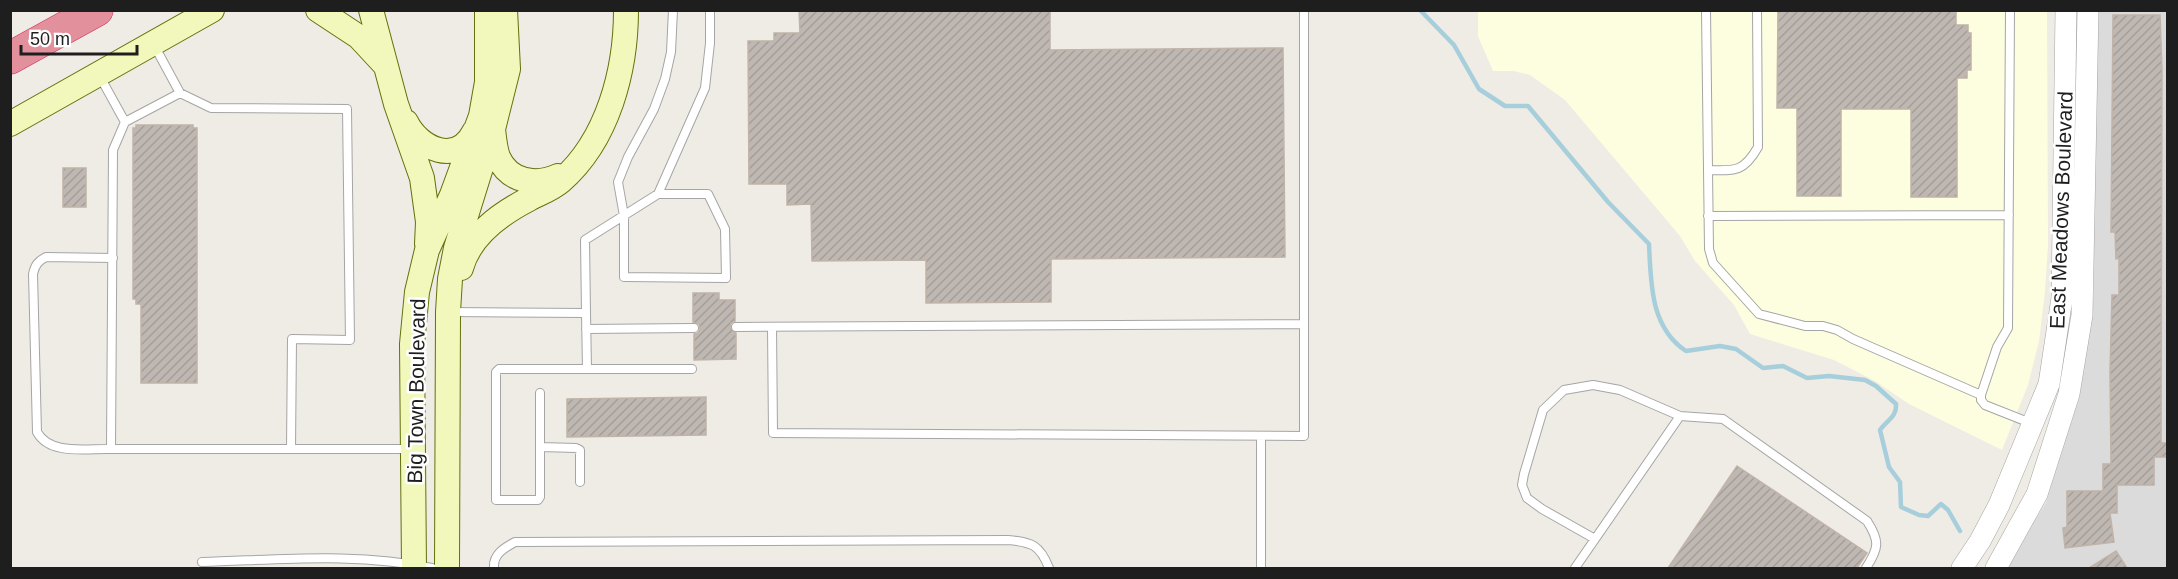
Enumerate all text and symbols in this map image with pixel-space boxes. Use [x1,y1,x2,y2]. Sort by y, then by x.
scale bar [21,18,136,56]
text: 50 m [30,29,70,49]
street label: East Meadows Boulevard [2045,91,2077,329]
street label: Big Town Boulevard [403,298,429,484]

